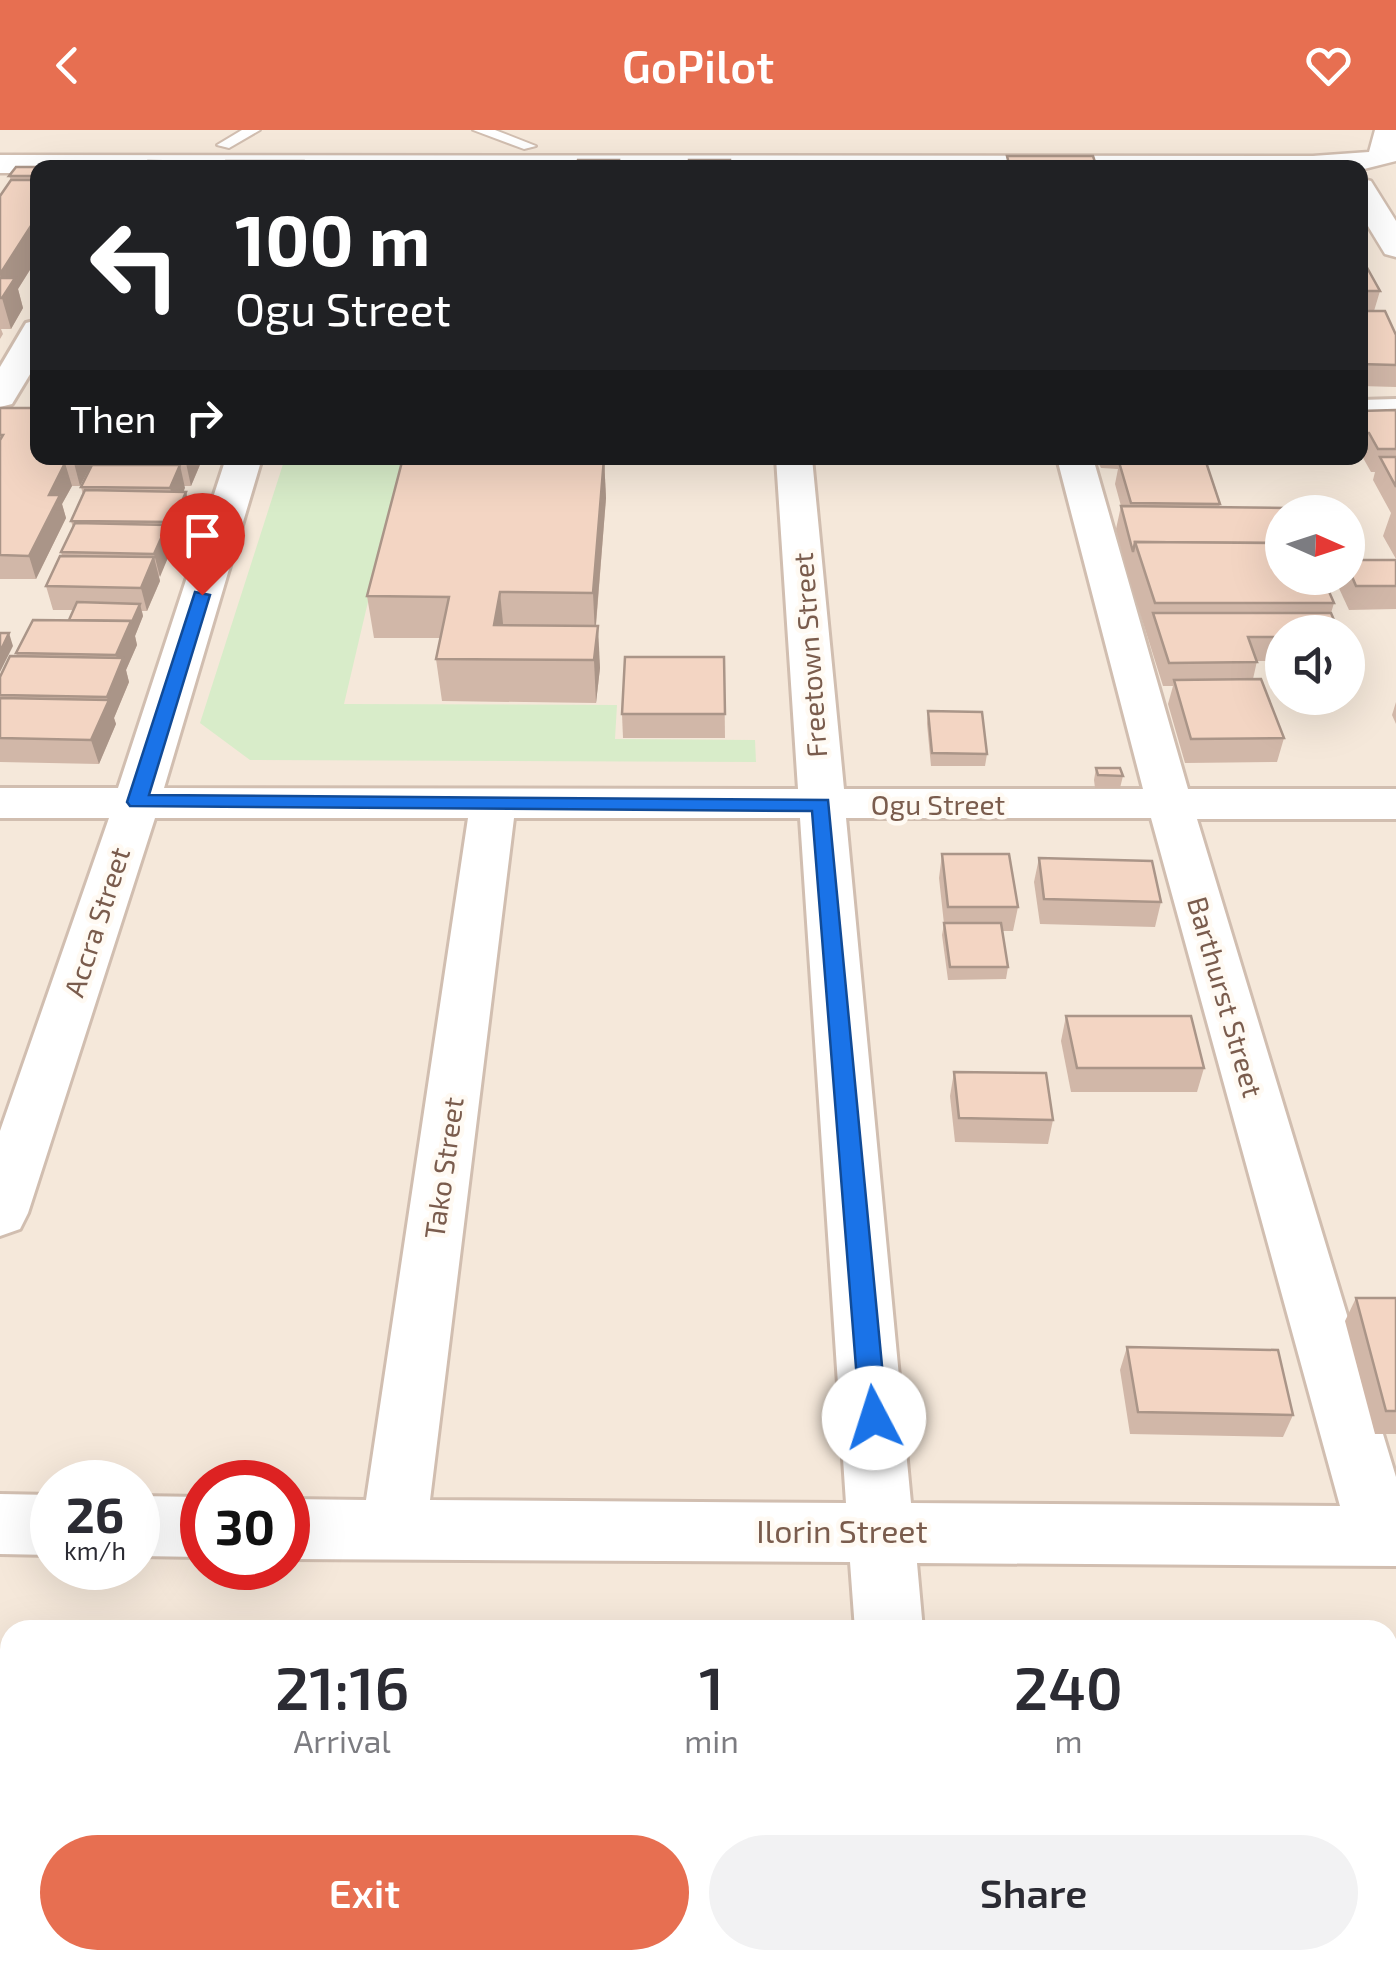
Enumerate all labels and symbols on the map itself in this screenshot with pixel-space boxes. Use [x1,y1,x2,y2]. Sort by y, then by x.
pin [160,493,245,596]
north arrow [1265,495,1365,595]
street label: Freetown Street [785,551,833,759]
street label: Ogu Street [871,787,1005,821]
street label: Accra Street [56,843,136,1001]
street label: Barthurst Street [1181,893,1271,1101]
street label: Tako Street [416,1095,470,1241]
position arrow [822,1366,926,1470]
speed limit sign: 30 [180,1460,310,1590]
street label: Ilorin Street [756,1511,928,1549]

